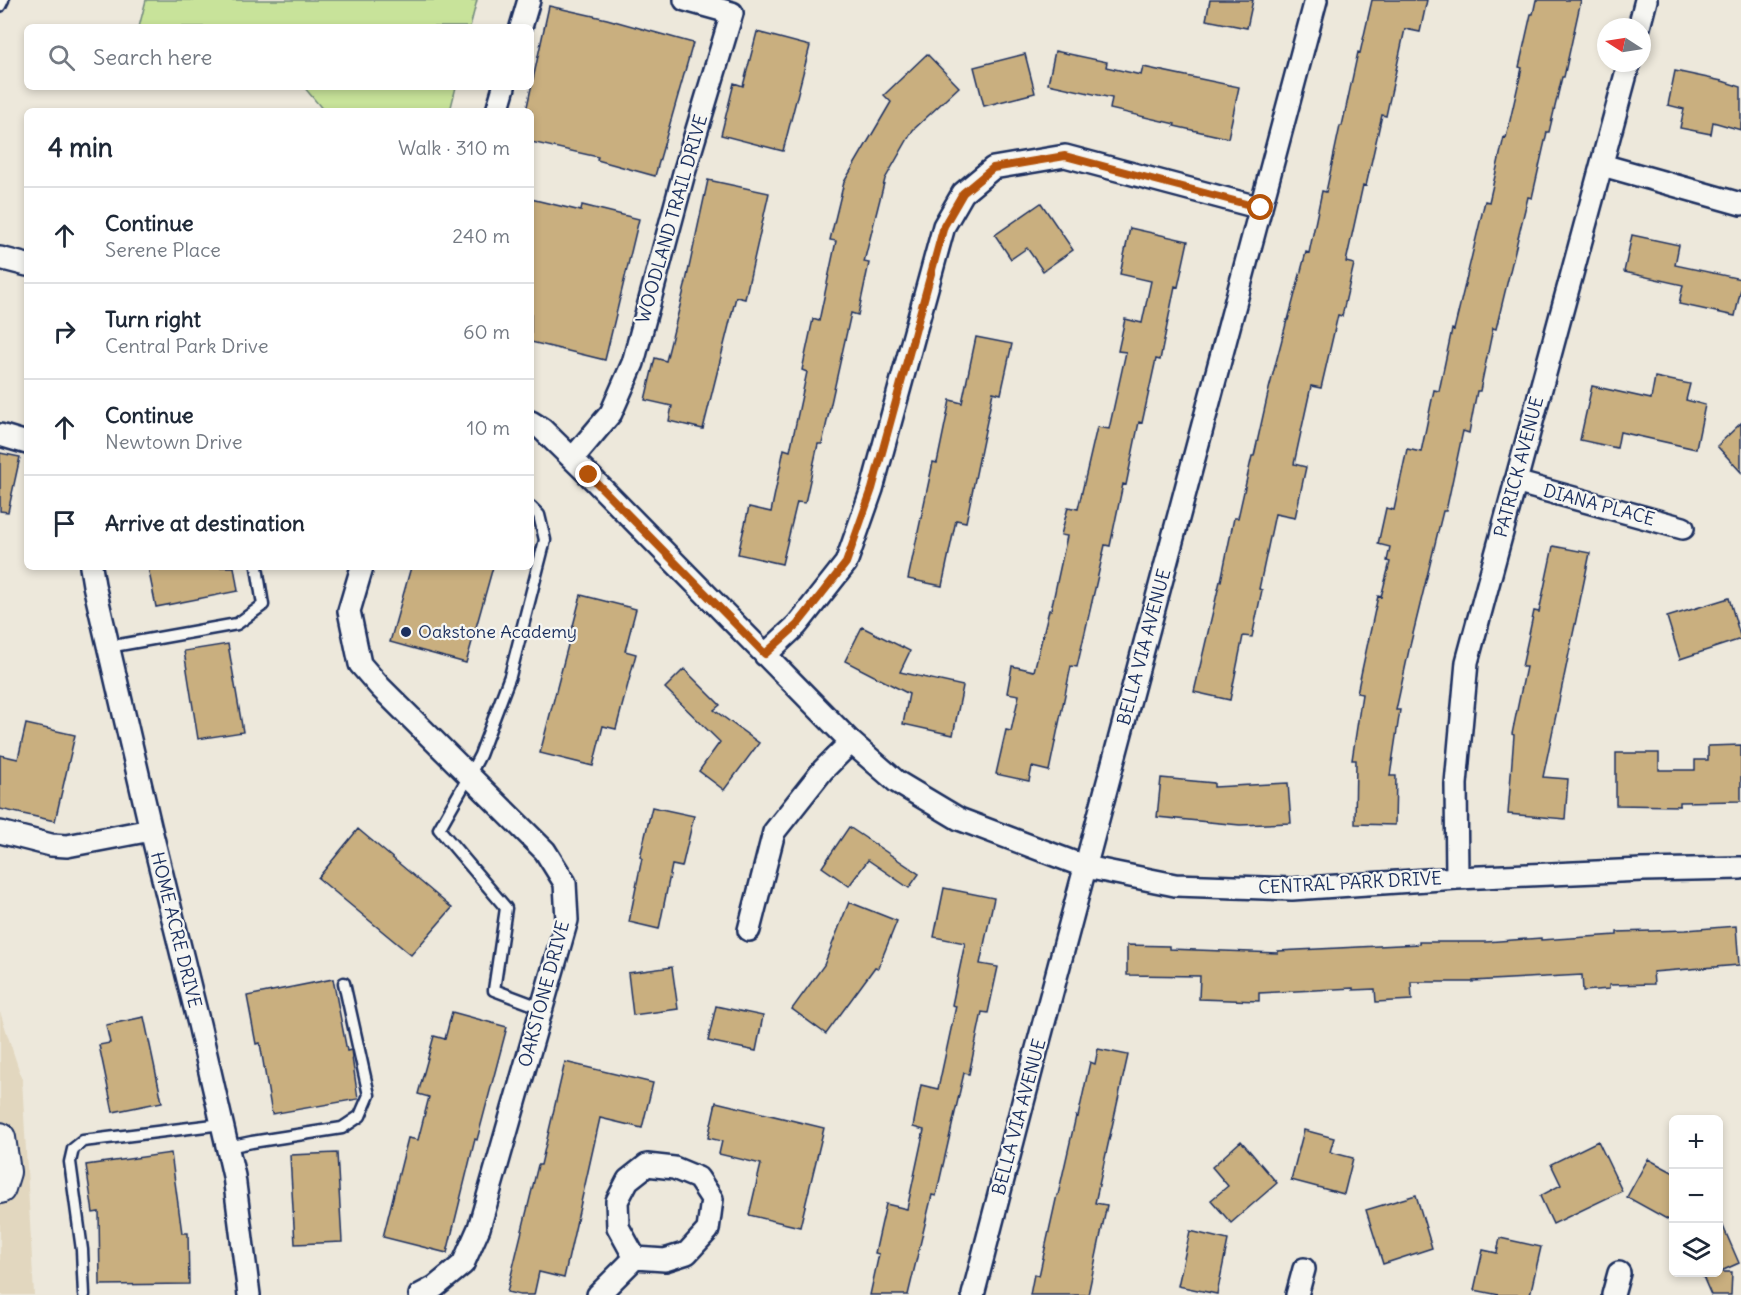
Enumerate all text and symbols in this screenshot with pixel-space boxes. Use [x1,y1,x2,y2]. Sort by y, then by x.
north arrow [1597,18,1651,72]
search box [24,24,534,90]
icon: search [45,41,78,74]
text: Search here [93,43,212,71]
street label: WOODLAND TRAIL DRIVE [631,112,712,326]
text: 4 min [48,131,113,164]
text: Walk · 310 m [398,135,510,160]
route start [1247,194,1273,220]
text: Continue [105,209,194,237]
icon: ahead [48,219,81,252]
text: 240 m [452,223,510,248]
text: Serene Place [105,237,221,262]
text: Turn right [105,305,201,333]
icon: right [48,315,81,348]
text: 60 m [463,319,510,344]
text: Central Park Drive [105,333,269,358]
street label: PATRICK AVENUE [1489,394,1548,540]
text: Continue [105,401,194,429]
icon: ahead [48,411,81,444]
text: 10 m [467,415,510,440]
text: Newtown Drive [105,429,243,454]
route end [575,461,601,487]
street label: DIANA PLACE [1541,479,1657,530]
icon: arrive [48,507,81,540]
text: Arrive at destination [105,509,305,537]
street label: BELLA VIA AVENUE [1112,566,1175,728]
place label: Oakstone Academy [418,620,577,643]
marker: Oakstone Academy [399,625,413,639]
street label: HOME ACRE DRIVE [146,849,207,1010]
street label: CENTRAL PARK DRIVE [1258,866,1442,899]
street label: OAKSTONE DRIVE [513,918,574,1070]
street label: BELLA VIA AVENUE [987,1036,1050,1198]
map controls [1669,1115,1723,1277]
button: + [1669,1115,1723,1169]
button: − [1669,1169,1723,1223]
button: layers [1669,1223,1723,1277]

